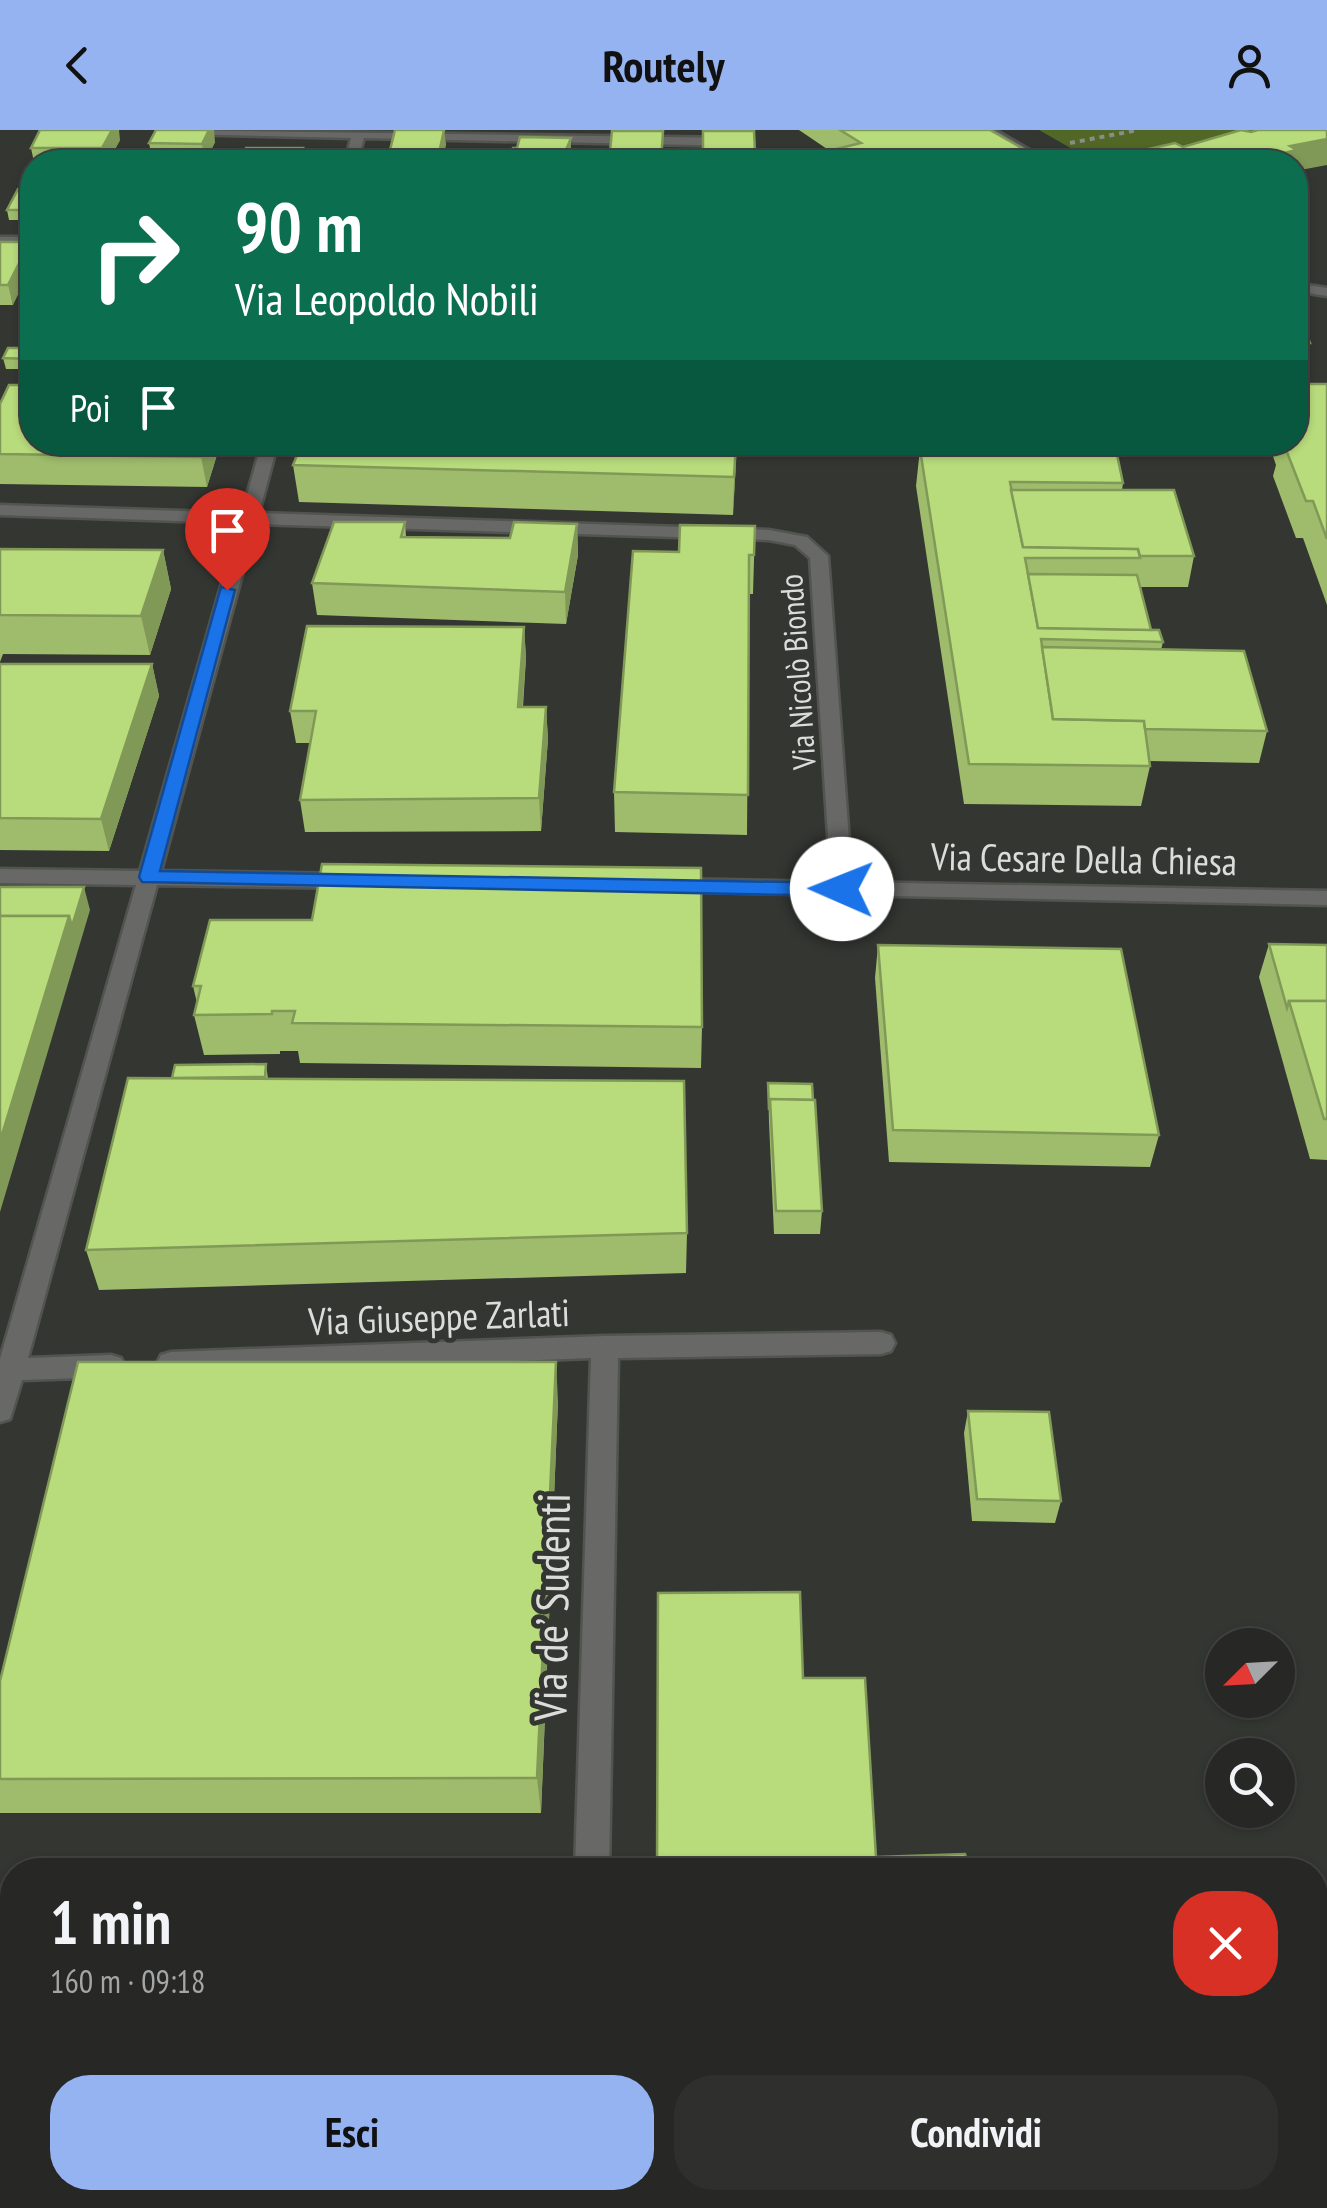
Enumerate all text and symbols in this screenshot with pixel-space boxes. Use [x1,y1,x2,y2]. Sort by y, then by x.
text: Routely [602,36,725,94]
icon: back [50,38,105,93]
icon: person [1222,38,1277,93]
text: 90 m [235,181,363,271]
icon: right [70,190,200,320]
text: Via Leopoldo Nobili [235,269,539,327]
icon: arrive [131,380,186,435]
text: Poi [70,383,111,432]
pin [185,488,270,591]
icon: arrive [200,503,255,558]
street label: Via Nicolò Biondo [769,573,825,772]
street label: Via Cesare Della Chiesa [930,831,1237,885]
position arrow [790,837,894,941]
street label: Via Giuseppe Zarlati [306,1287,571,1345]
street label: Via de’ Sudenti [520,1492,582,1723]
north arrow [1205,1628,1295,1718]
map controls [1205,1628,1295,1828]
button: search [1205,1738,1295,1828]
text: 1 min [50,1883,171,1961]
button: close [1173,1891,1278,1996]
text: 160 m · 09:18 [50,1960,205,2002]
button: Esci [50,2075,654,2190]
button: Condividi [674,2075,1278,2190]

